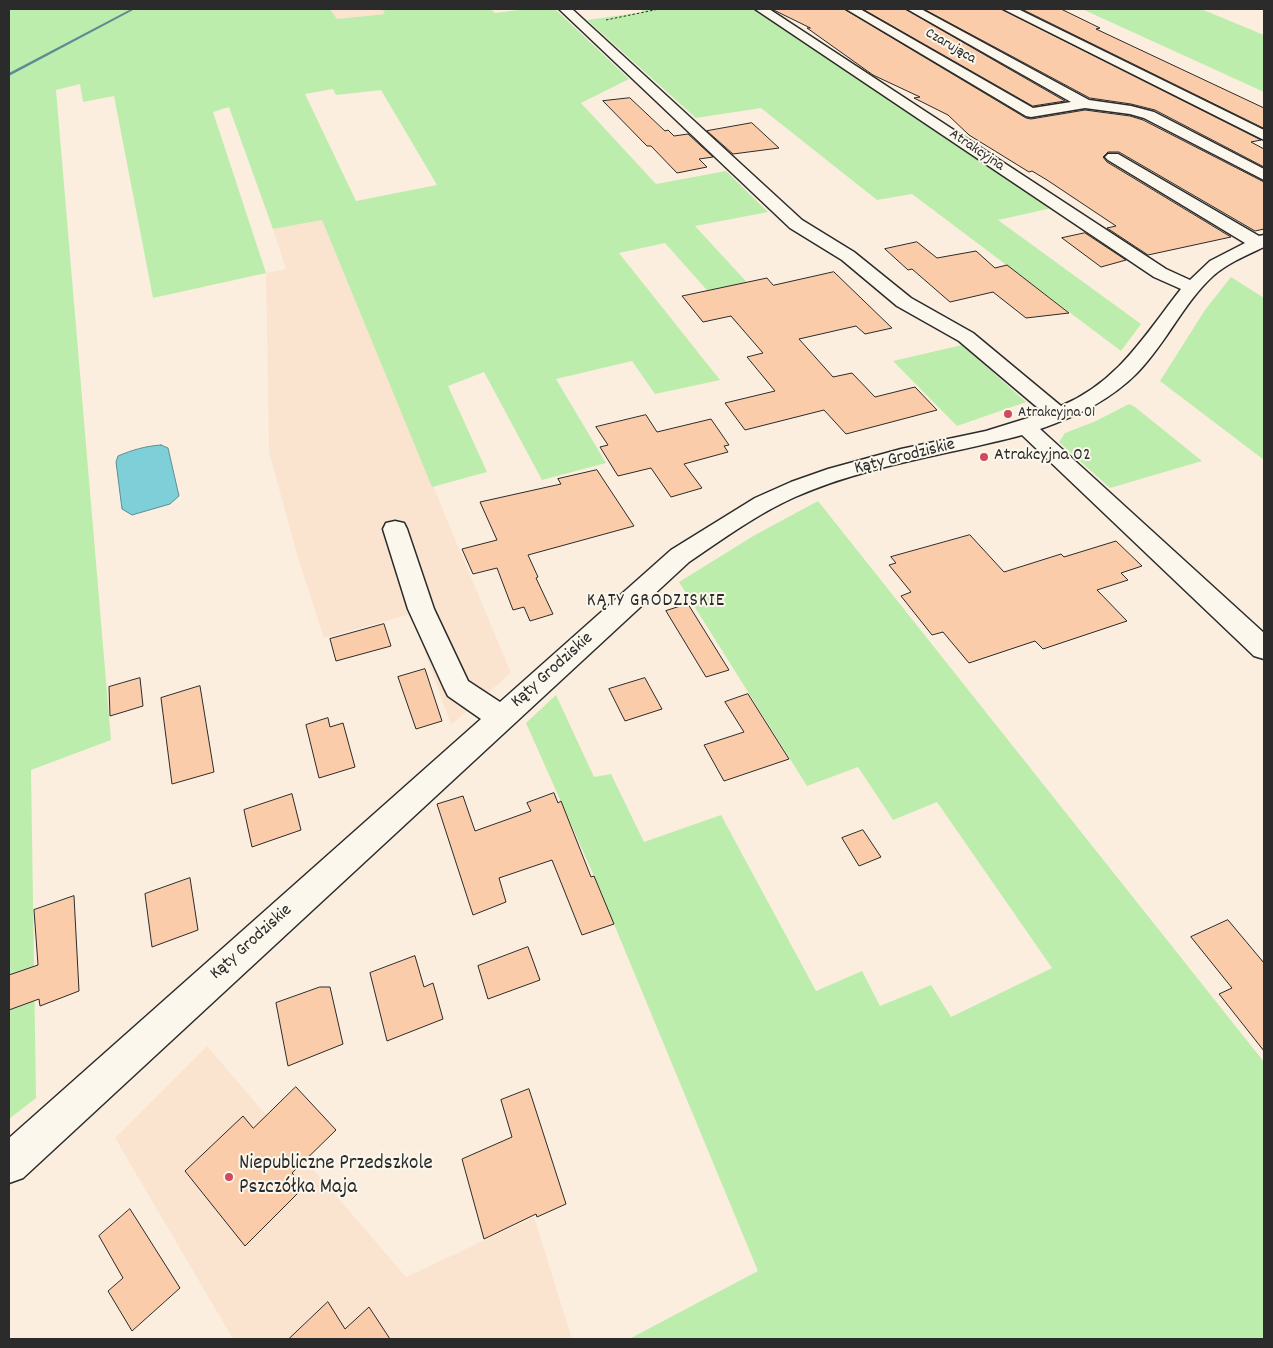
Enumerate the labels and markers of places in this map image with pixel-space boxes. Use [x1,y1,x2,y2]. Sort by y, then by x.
place label: Atrakcyjna 01 [1018,405,1095,423]
marker: Atrakcyjna 01 [1002,408,1014,420]
place label: Atrakcyjna 02 [994,446,1091,468]
marker: Atrakcyjna 02 [978,451,990,463]
place label: Niepubliczne Przedszkole Pszczółka Maja [239,1152,433,1202]
marker: Niepubliczne Przedszkole Pszczółka Maja [223,1171,235,1183]

